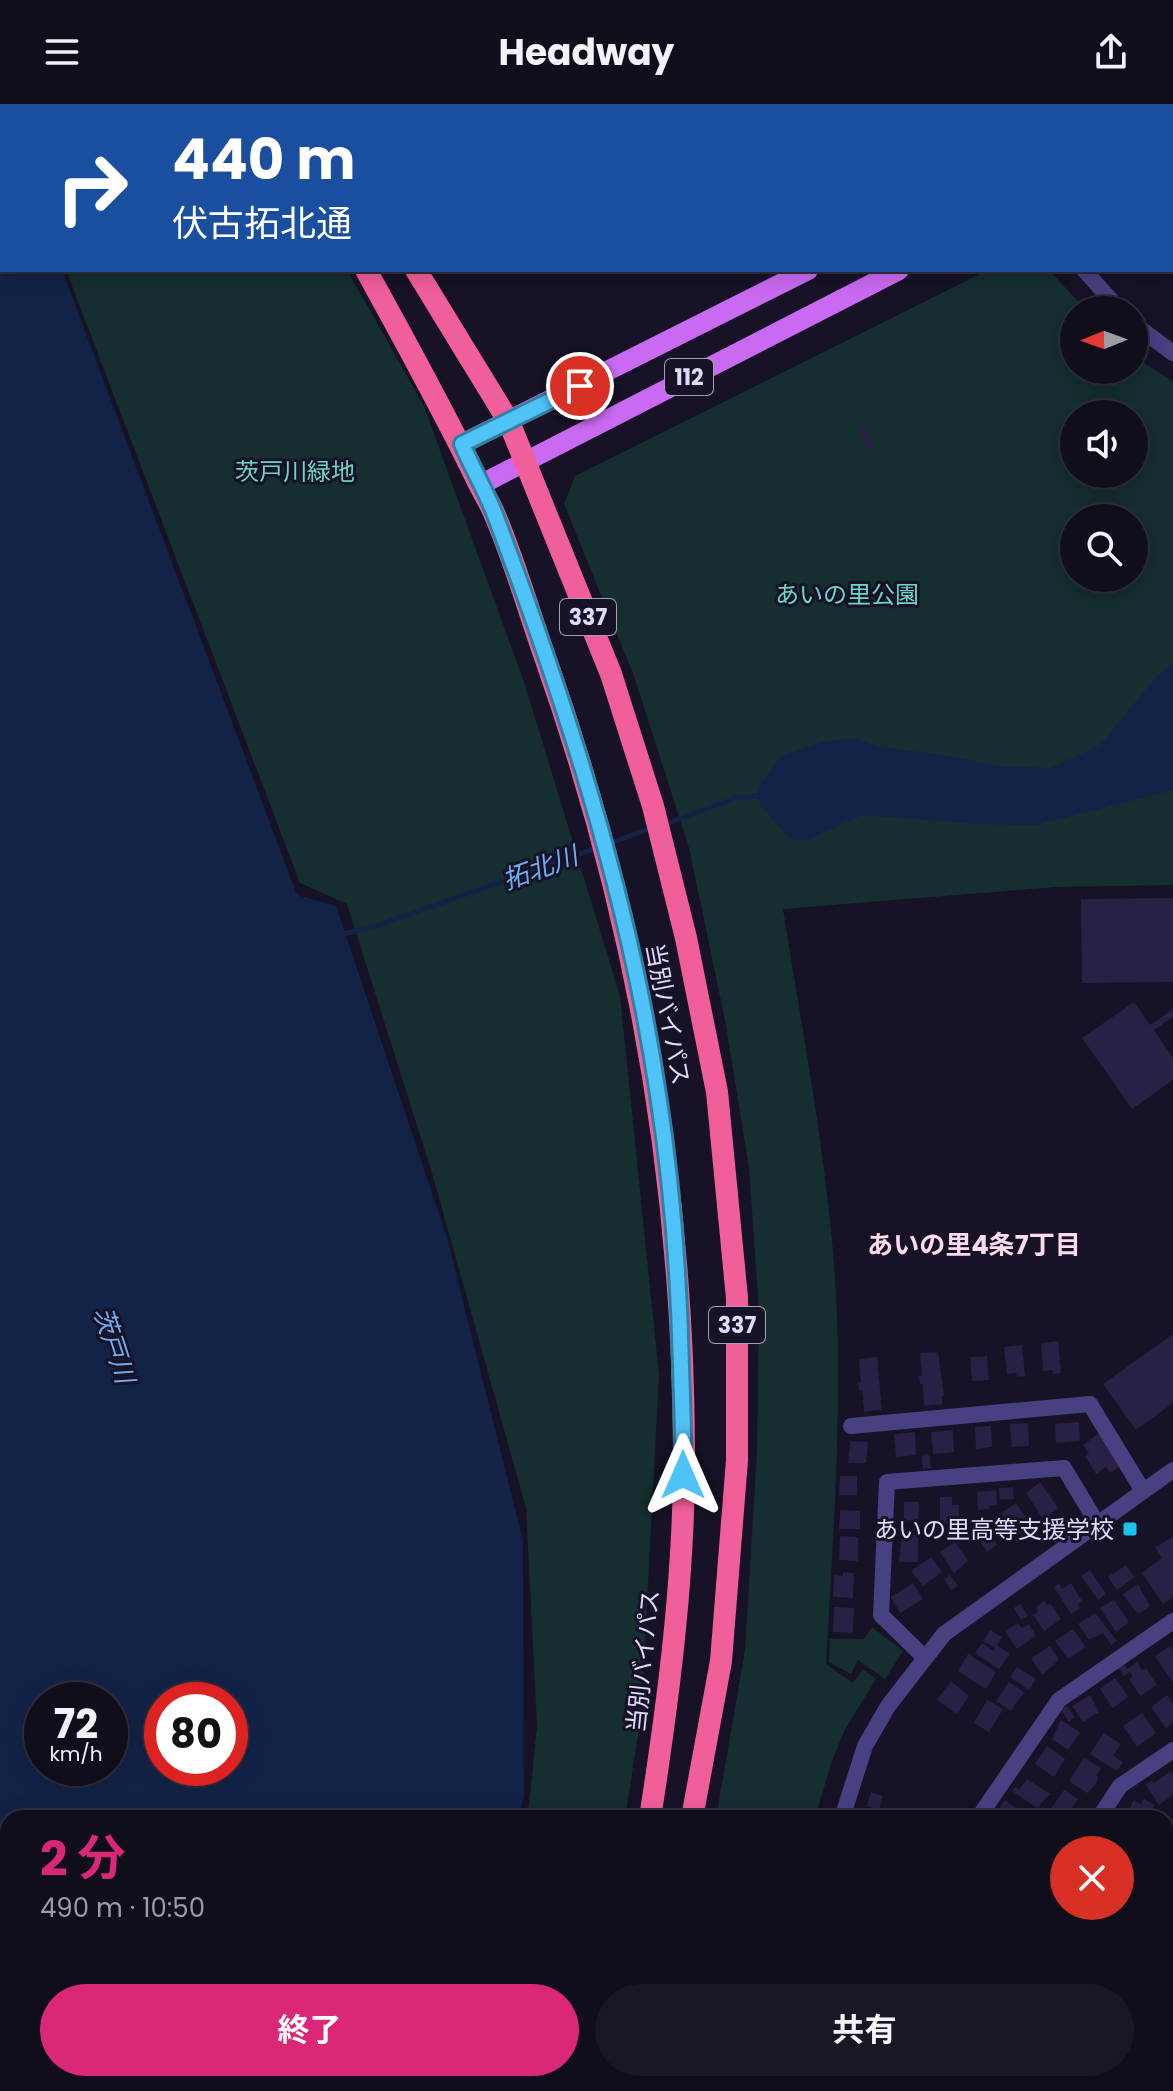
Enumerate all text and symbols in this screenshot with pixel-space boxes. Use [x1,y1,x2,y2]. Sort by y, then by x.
text: Headway [499,27,674,78]
icon: menu [40,30,84,74]
icon: share [1089,30,1133,74]
text: 440 m [172,120,356,199]
icon: right [40,136,144,240]
text: 伏古拓北通 [172,198,352,249]
north arrow [1060,296,1148,384]
map controls [1060,296,1148,592]
pin [546,352,614,420]
road number: 112 [665,359,713,395]
icon: arrive [558,364,602,408]
button: sound [1060,400,1148,488]
park label: 茨戸川緑地 [235,455,355,488]
button: search [1060,504,1148,592]
park label: あいの里公園 [775,578,919,611]
road number: 337 [560,599,616,635]
water label: 拓北川 [497,837,586,898]
street label: 当別バイパス [638,940,698,1088]
district label: あいの里4条7丁目 [867,1227,1081,1263]
water label: 茨戸川 [85,1302,144,1390]
road number: 337 [709,1307,765,1343]
position arrow [641,1433,725,1517]
place label: あいの里高等支援学校 [874,1513,1114,1546]
marker: あいの里高等支援学校 [1121,1520,1139,1538]
street label: 当別バイパス [619,1588,667,1734]
speed limit sign: 80 [144,1682,248,1786]
text: 72 [54,1696,98,1752]
text: km/h [49,1740,103,1768]
text: 2 分 [40,1825,126,1892]
button: close [1050,1836,1134,1920]
text: 490 m · 10:50 [40,1890,205,1926]
button: 終了 [40,1984,579,2076]
button: 共有 [595,1984,1134,2076]

